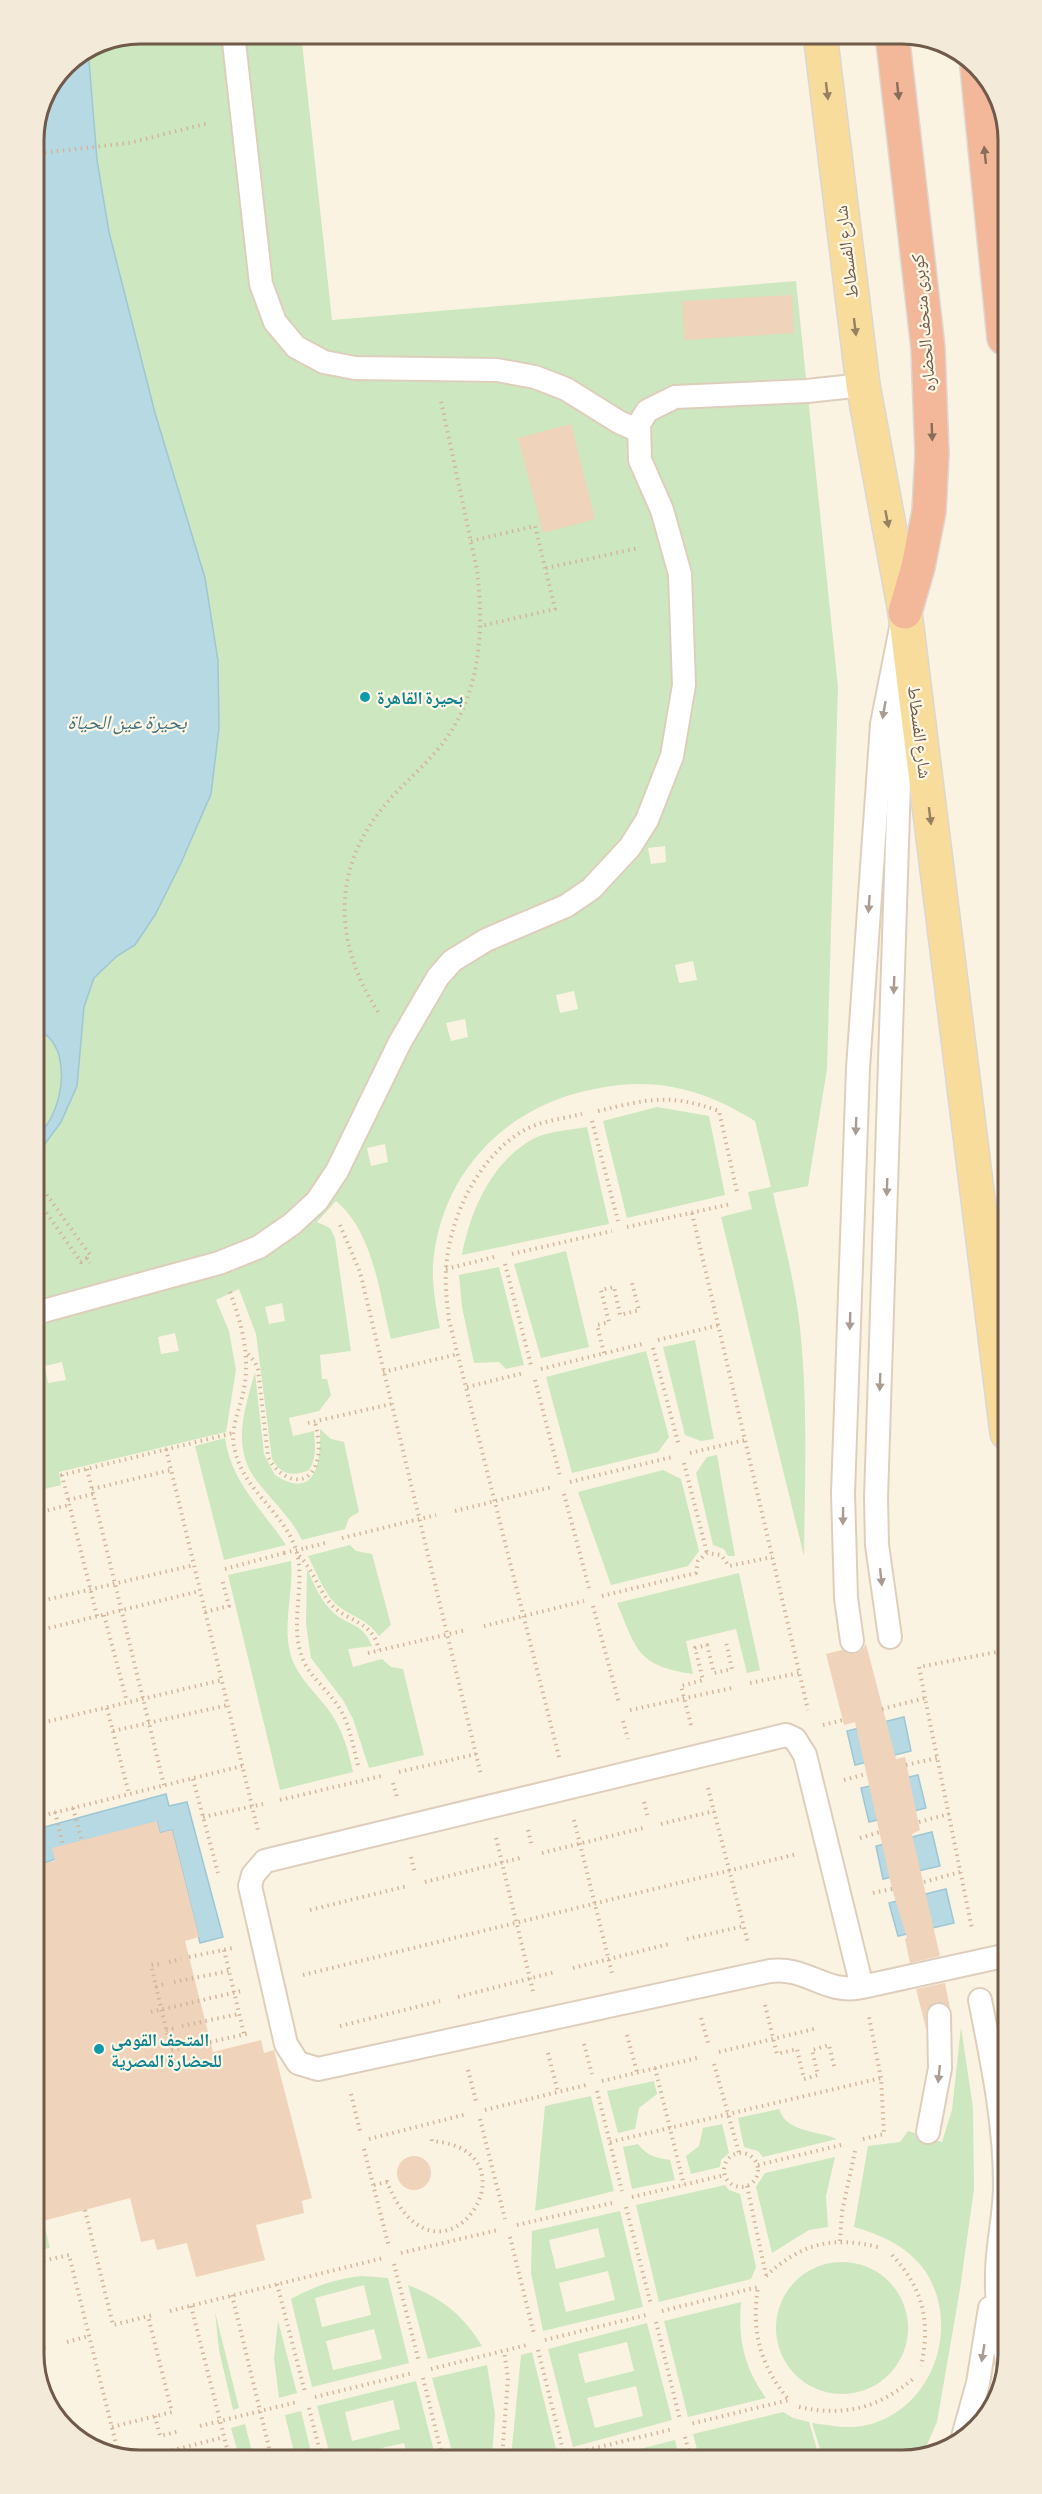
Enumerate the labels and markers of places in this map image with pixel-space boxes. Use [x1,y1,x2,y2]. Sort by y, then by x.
place label: بحيرة القاهرة [377,687,463,708]
marker: بحيرة القاهرة [358,690,372,704]
place label: المتحف القومى للحضارة المصرية [111,2029,222,2071]
marker: المتحف القومى للحضارة المصرية [92,2042,106,2056]

